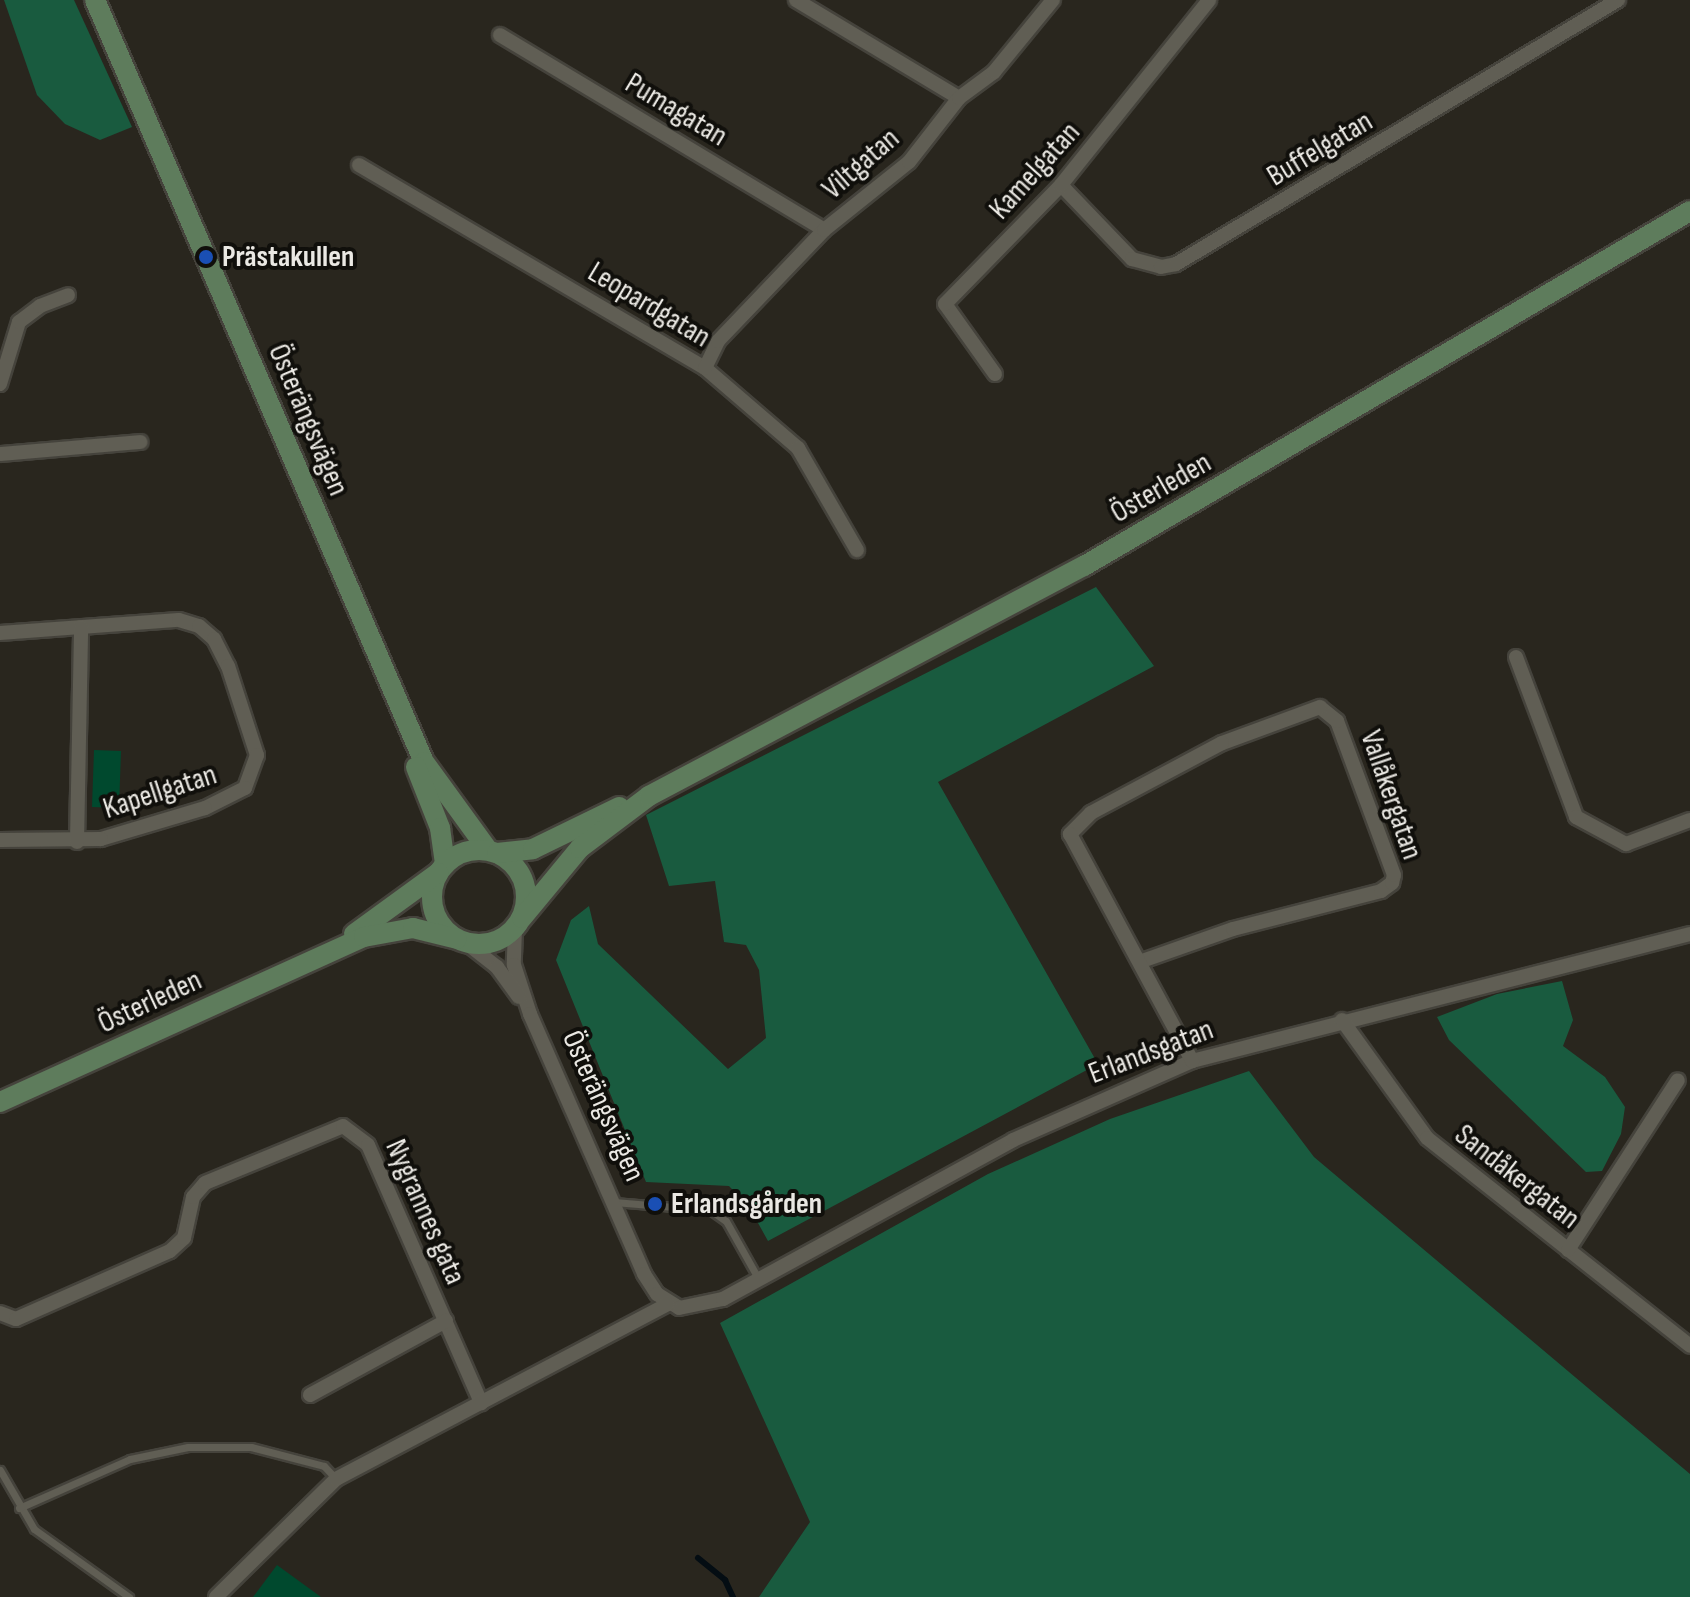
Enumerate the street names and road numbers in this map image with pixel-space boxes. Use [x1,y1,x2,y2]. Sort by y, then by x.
street label: Pumagatan [619,66,733,154]
street label: Buffelgatan [1261,104,1379,194]
street label: Kamelgatan [982,115,1088,227]
street label: Viltgatan [815,121,907,207]
street label: Leopardgatan [581,254,717,356]
street label: Österängsvägen [260,339,356,501]
street label: Österleden [1104,445,1218,531]
street label: Vallåkergatan [1352,726,1430,864]
street label: Kapellgatan [99,757,221,827]
street label: Österleden [92,962,208,1042]
street label: Erlandsgatan [1084,1012,1218,1092]
street label: Österängsvägen [554,1025,652,1187]
street label: Sandåkergatan [1447,1117,1587,1237]
street label: Nygrannes gata [377,1134,473,1290]

